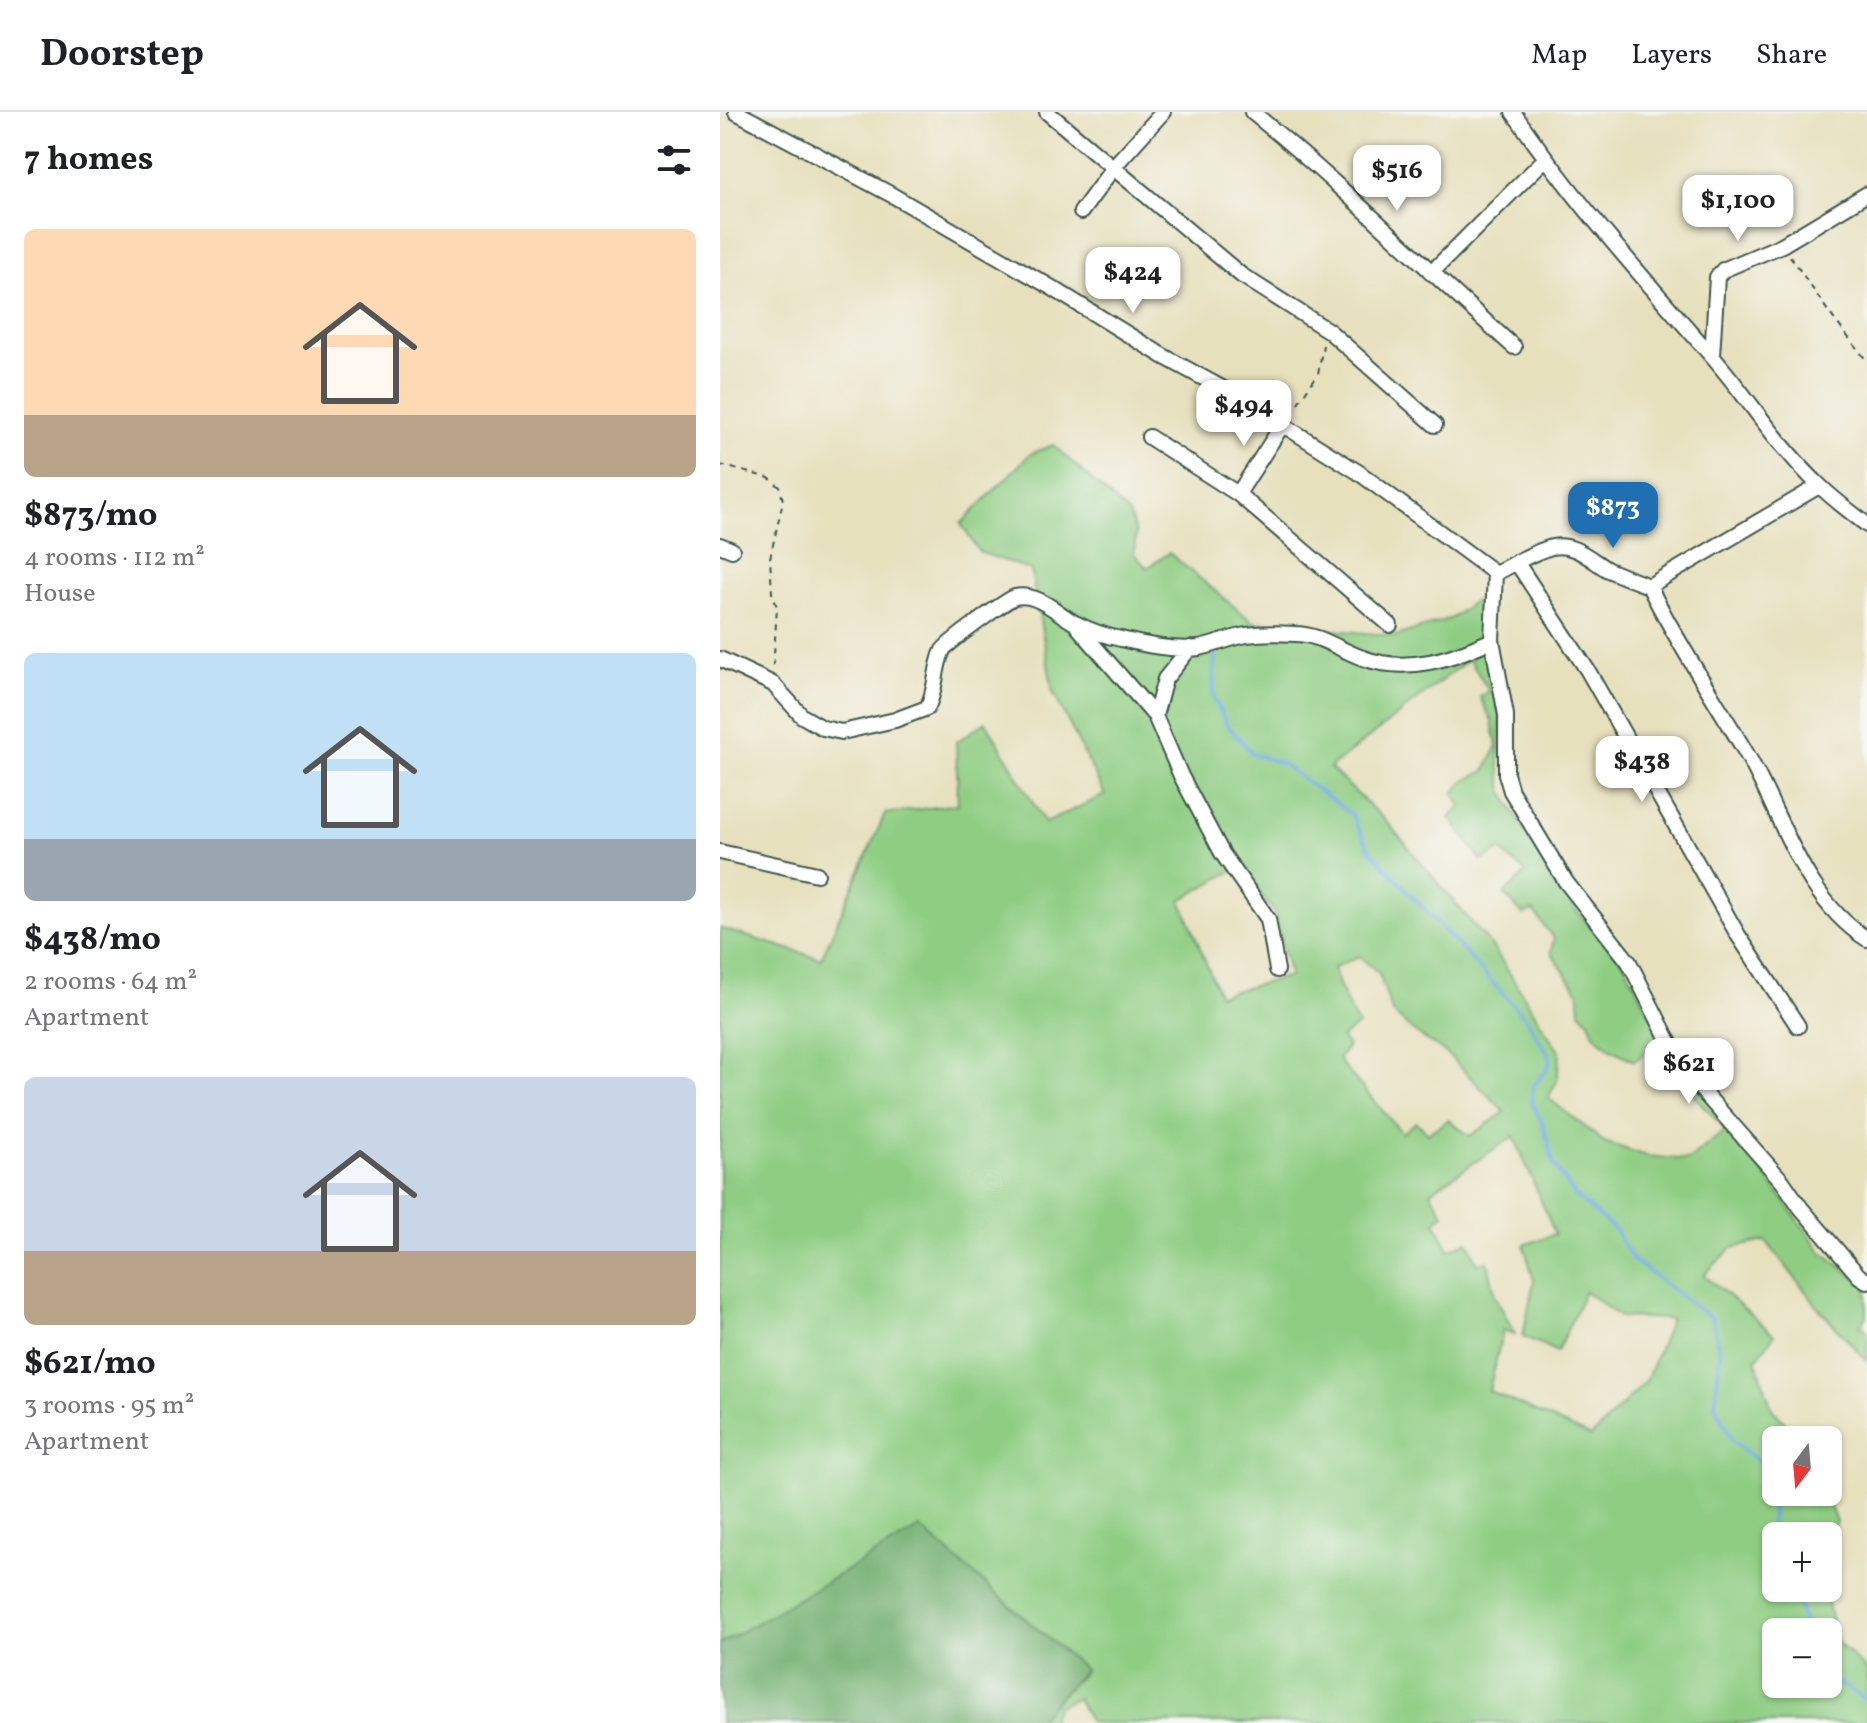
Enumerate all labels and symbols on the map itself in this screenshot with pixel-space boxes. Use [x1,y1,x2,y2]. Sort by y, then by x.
pin: $516 [1350,145,1444,213]
pin: $1,100 [1673,175,1803,243]
pin: $424 [1086,247,1180,315]
pin: $494 [1197,380,1291,448]
pin: $873 [1566,482,1660,550]
pin: $438 [1595,736,1689,804]
pin: $621 [1642,1038,1736,1106]
north arrow [1762,1426,1842,1506]

